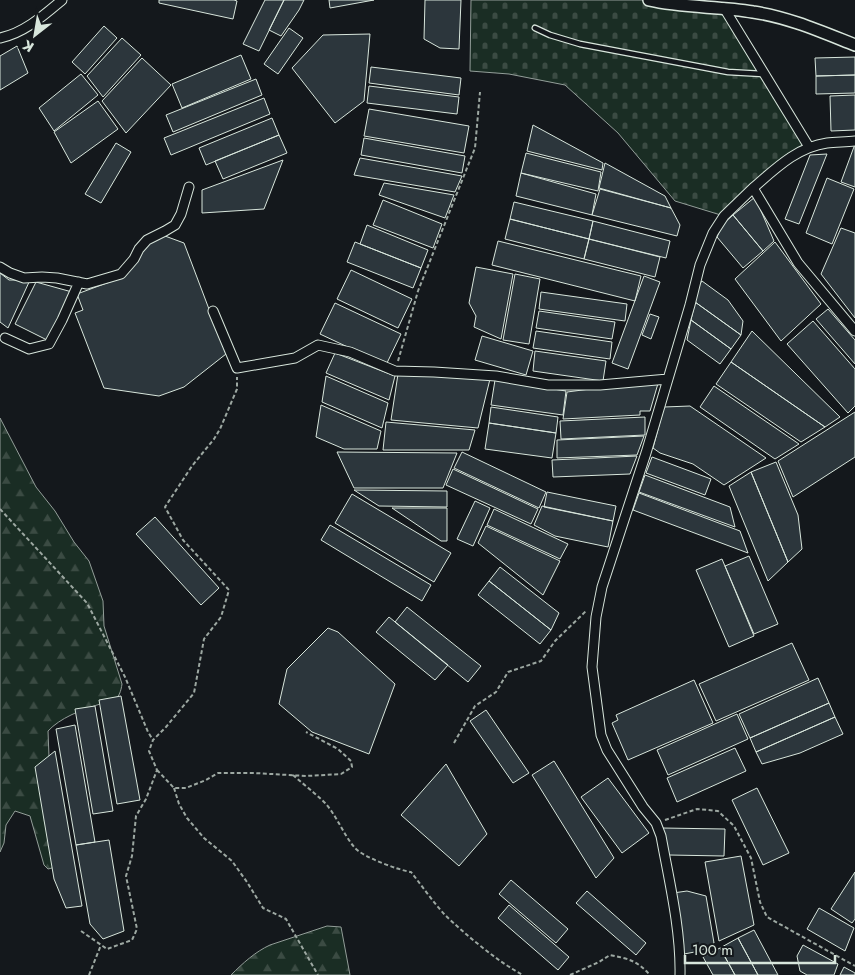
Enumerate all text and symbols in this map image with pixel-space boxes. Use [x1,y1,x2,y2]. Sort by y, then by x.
north arrow [10,10,60,60]
text: K [19,35,38,57]
scale bar [685,932,835,964]
text: 100 m [692,939,733,961]

